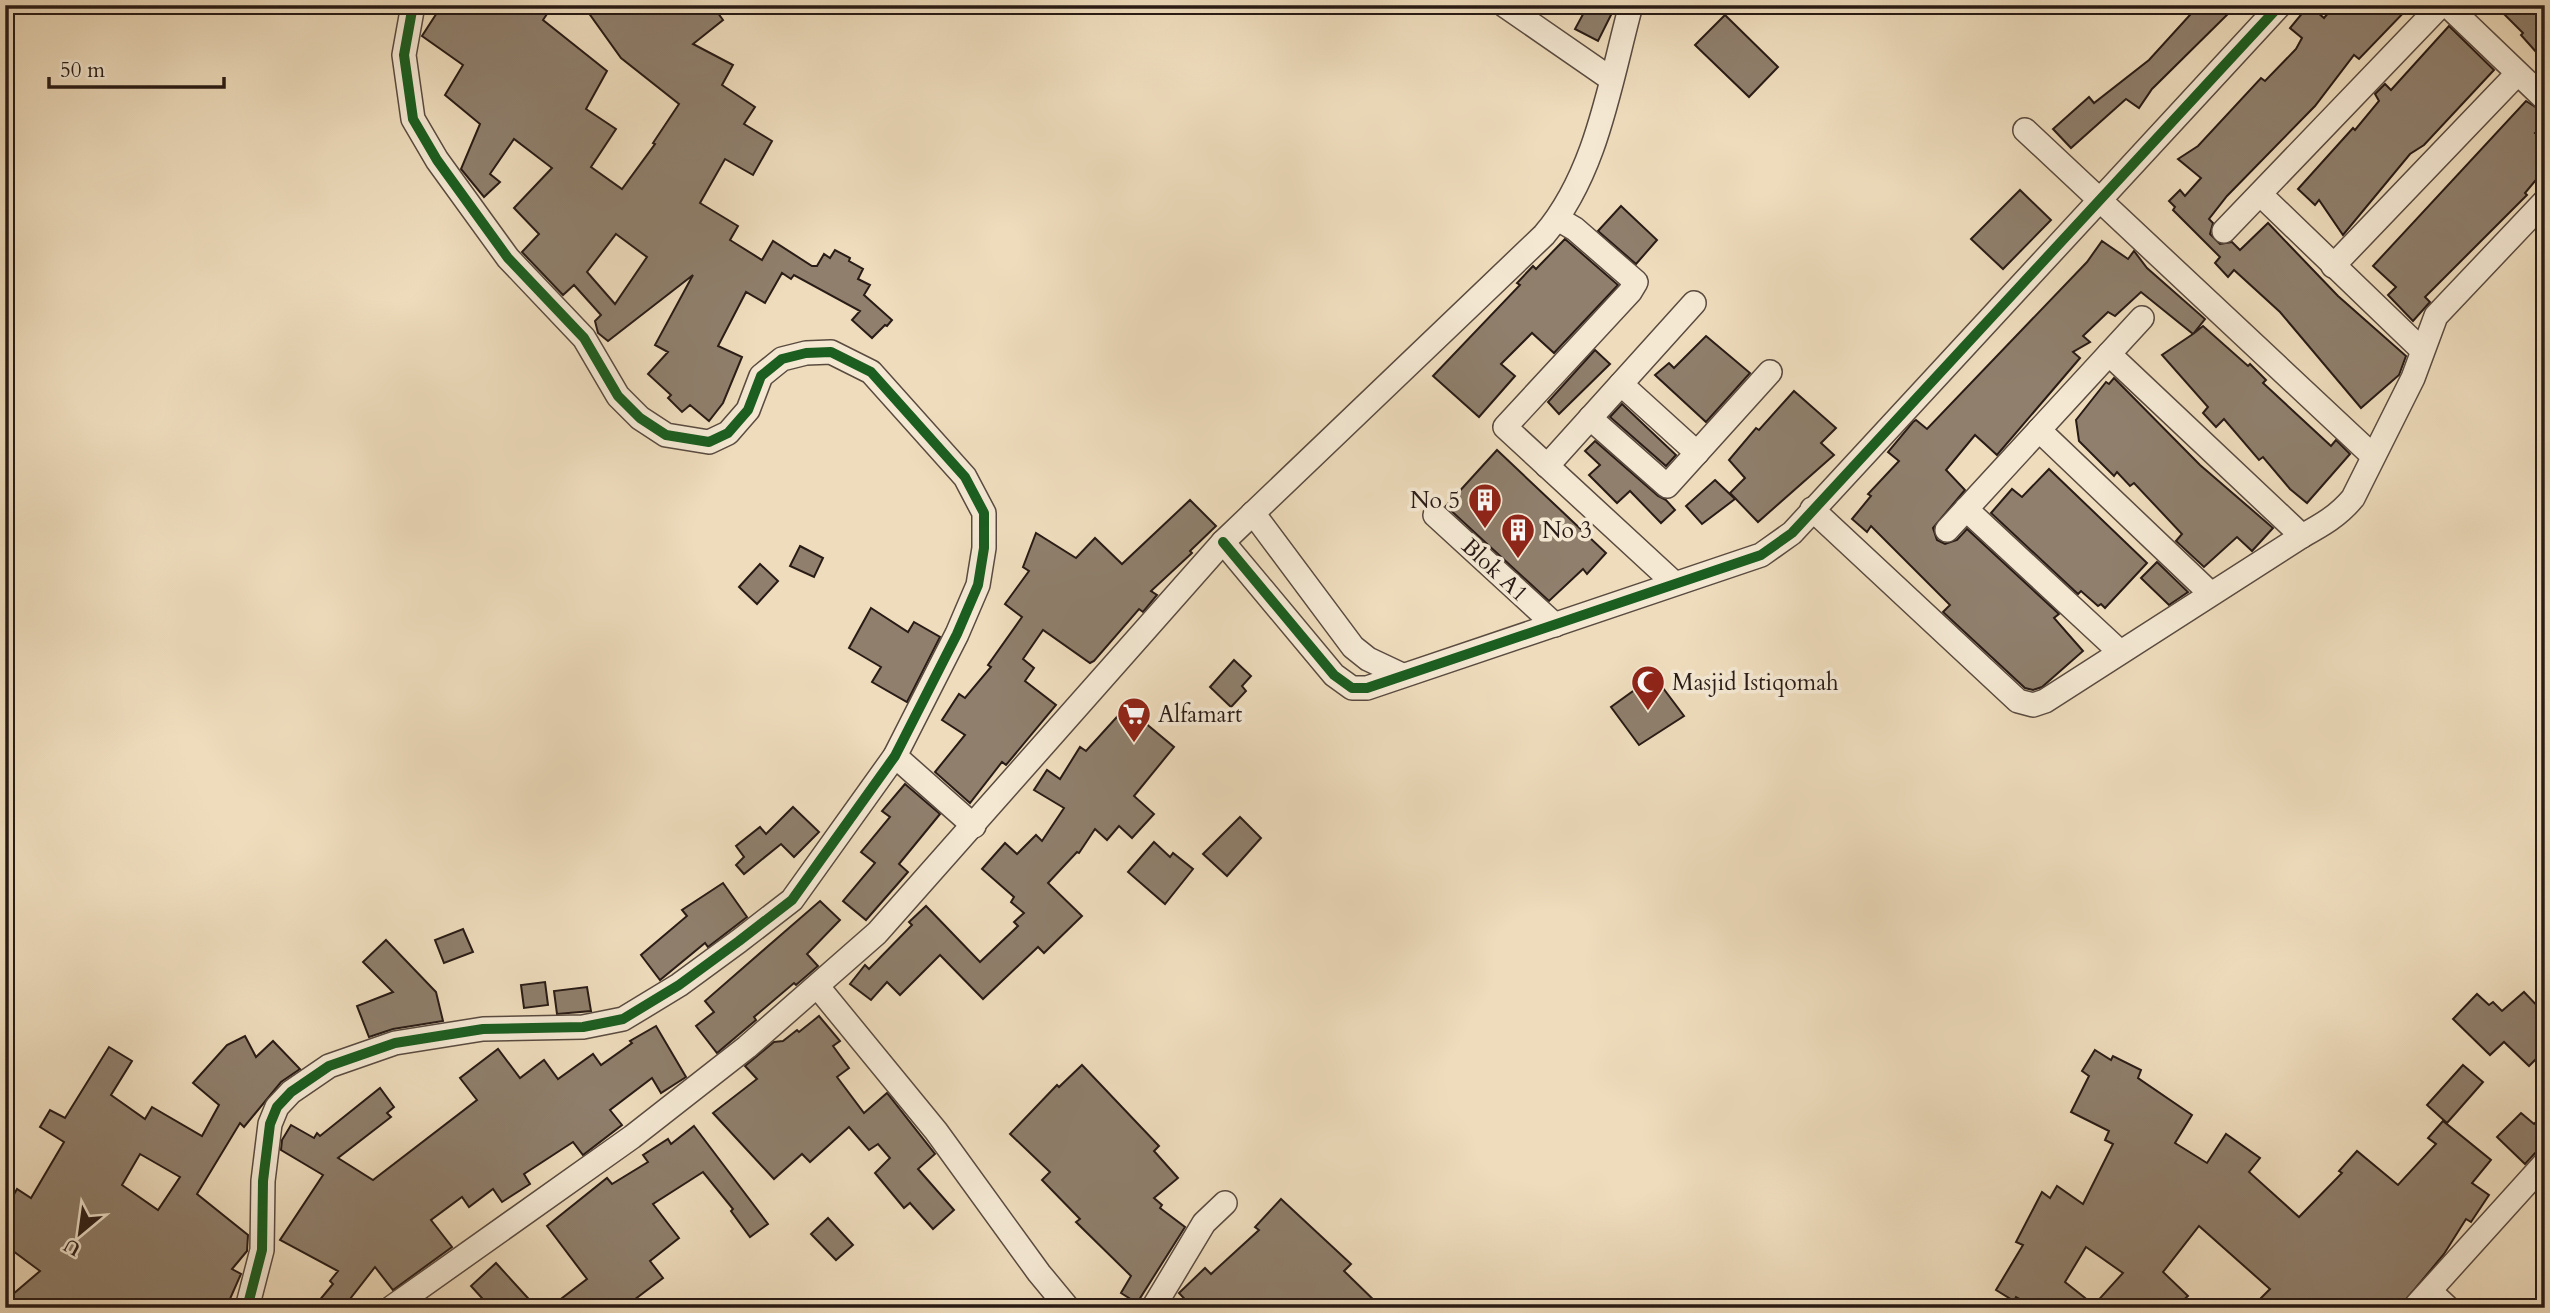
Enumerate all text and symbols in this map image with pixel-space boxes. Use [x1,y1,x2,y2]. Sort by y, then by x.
scale bar [49,46,224,90]
text: 50 m [60,56,105,85]
building icon: No 5 [1466,481,1504,530]
place label: No 5 [1410,485,1460,516]
building icon: No 3 [1499,511,1537,560]
place label: No 3 [1542,515,1592,546]
street label: Blok A1 [1455,531,1535,609]
mosque icon: Masjid Istiqomah [1629,663,1667,712]
place label: Masjid Istiqomah [1672,667,1839,698]
supermarket icon: Alfamart [1115,695,1153,744]
place label: Alfamart [1158,699,1242,730]
north arrow [46,1198,116,1268]
text: U [59,1232,85,1262]

